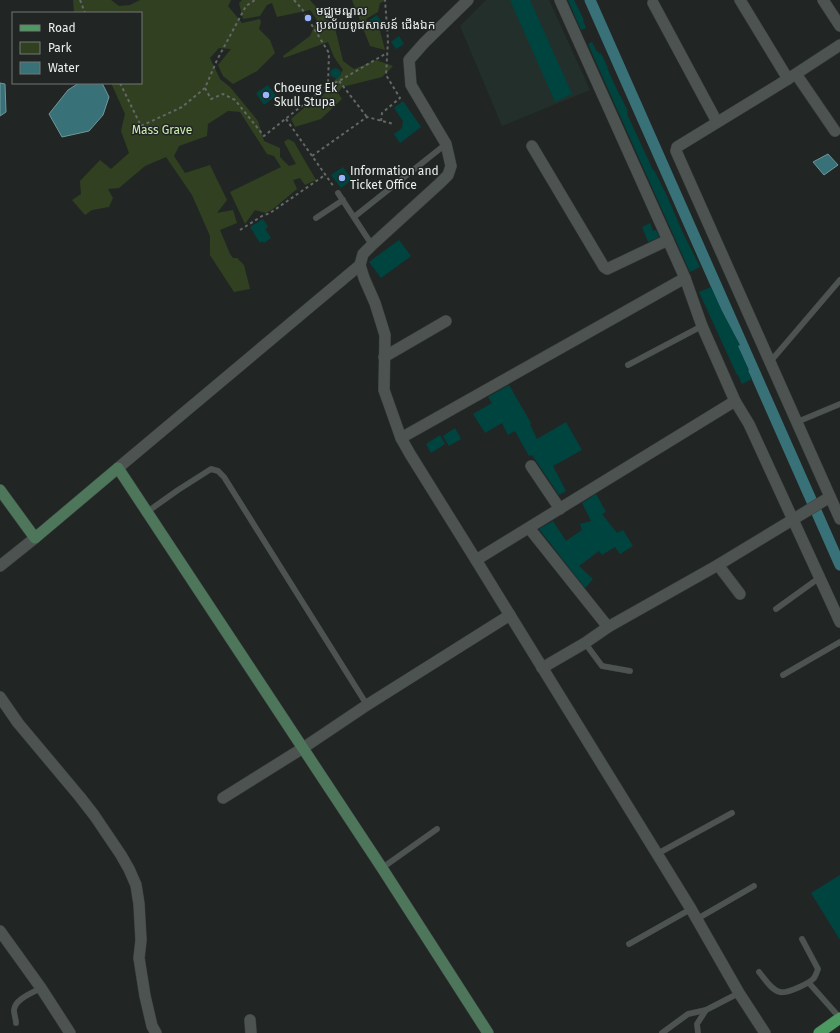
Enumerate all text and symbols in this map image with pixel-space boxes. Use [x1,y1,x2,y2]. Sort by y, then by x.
place label: មជ្ឈមណ្ឌល ប្រល័យពូជសាសន៍ ជើងឯក [316,4,435,32]
legend [12,12,142,84]
marker: មជ្ឈមណ្ឌល ប្រល័យពូជសាសន៍ ជើងឯក [303,13,313,23]
text: Road [48,21,76,35]
text: Park [48,41,72,55]
text: Water [48,61,80,75]
place label: Choeung Ek Skull Stupa [274,81,338,109]
marker: Choeung Ek Skull Stupa [261,90,271,100]
park label: Mass Grave [132,123,192,137]
place label: Information and Ticket Office [350,164,439,192]
marker: Information and Ticket Office [337,173,347,183]

